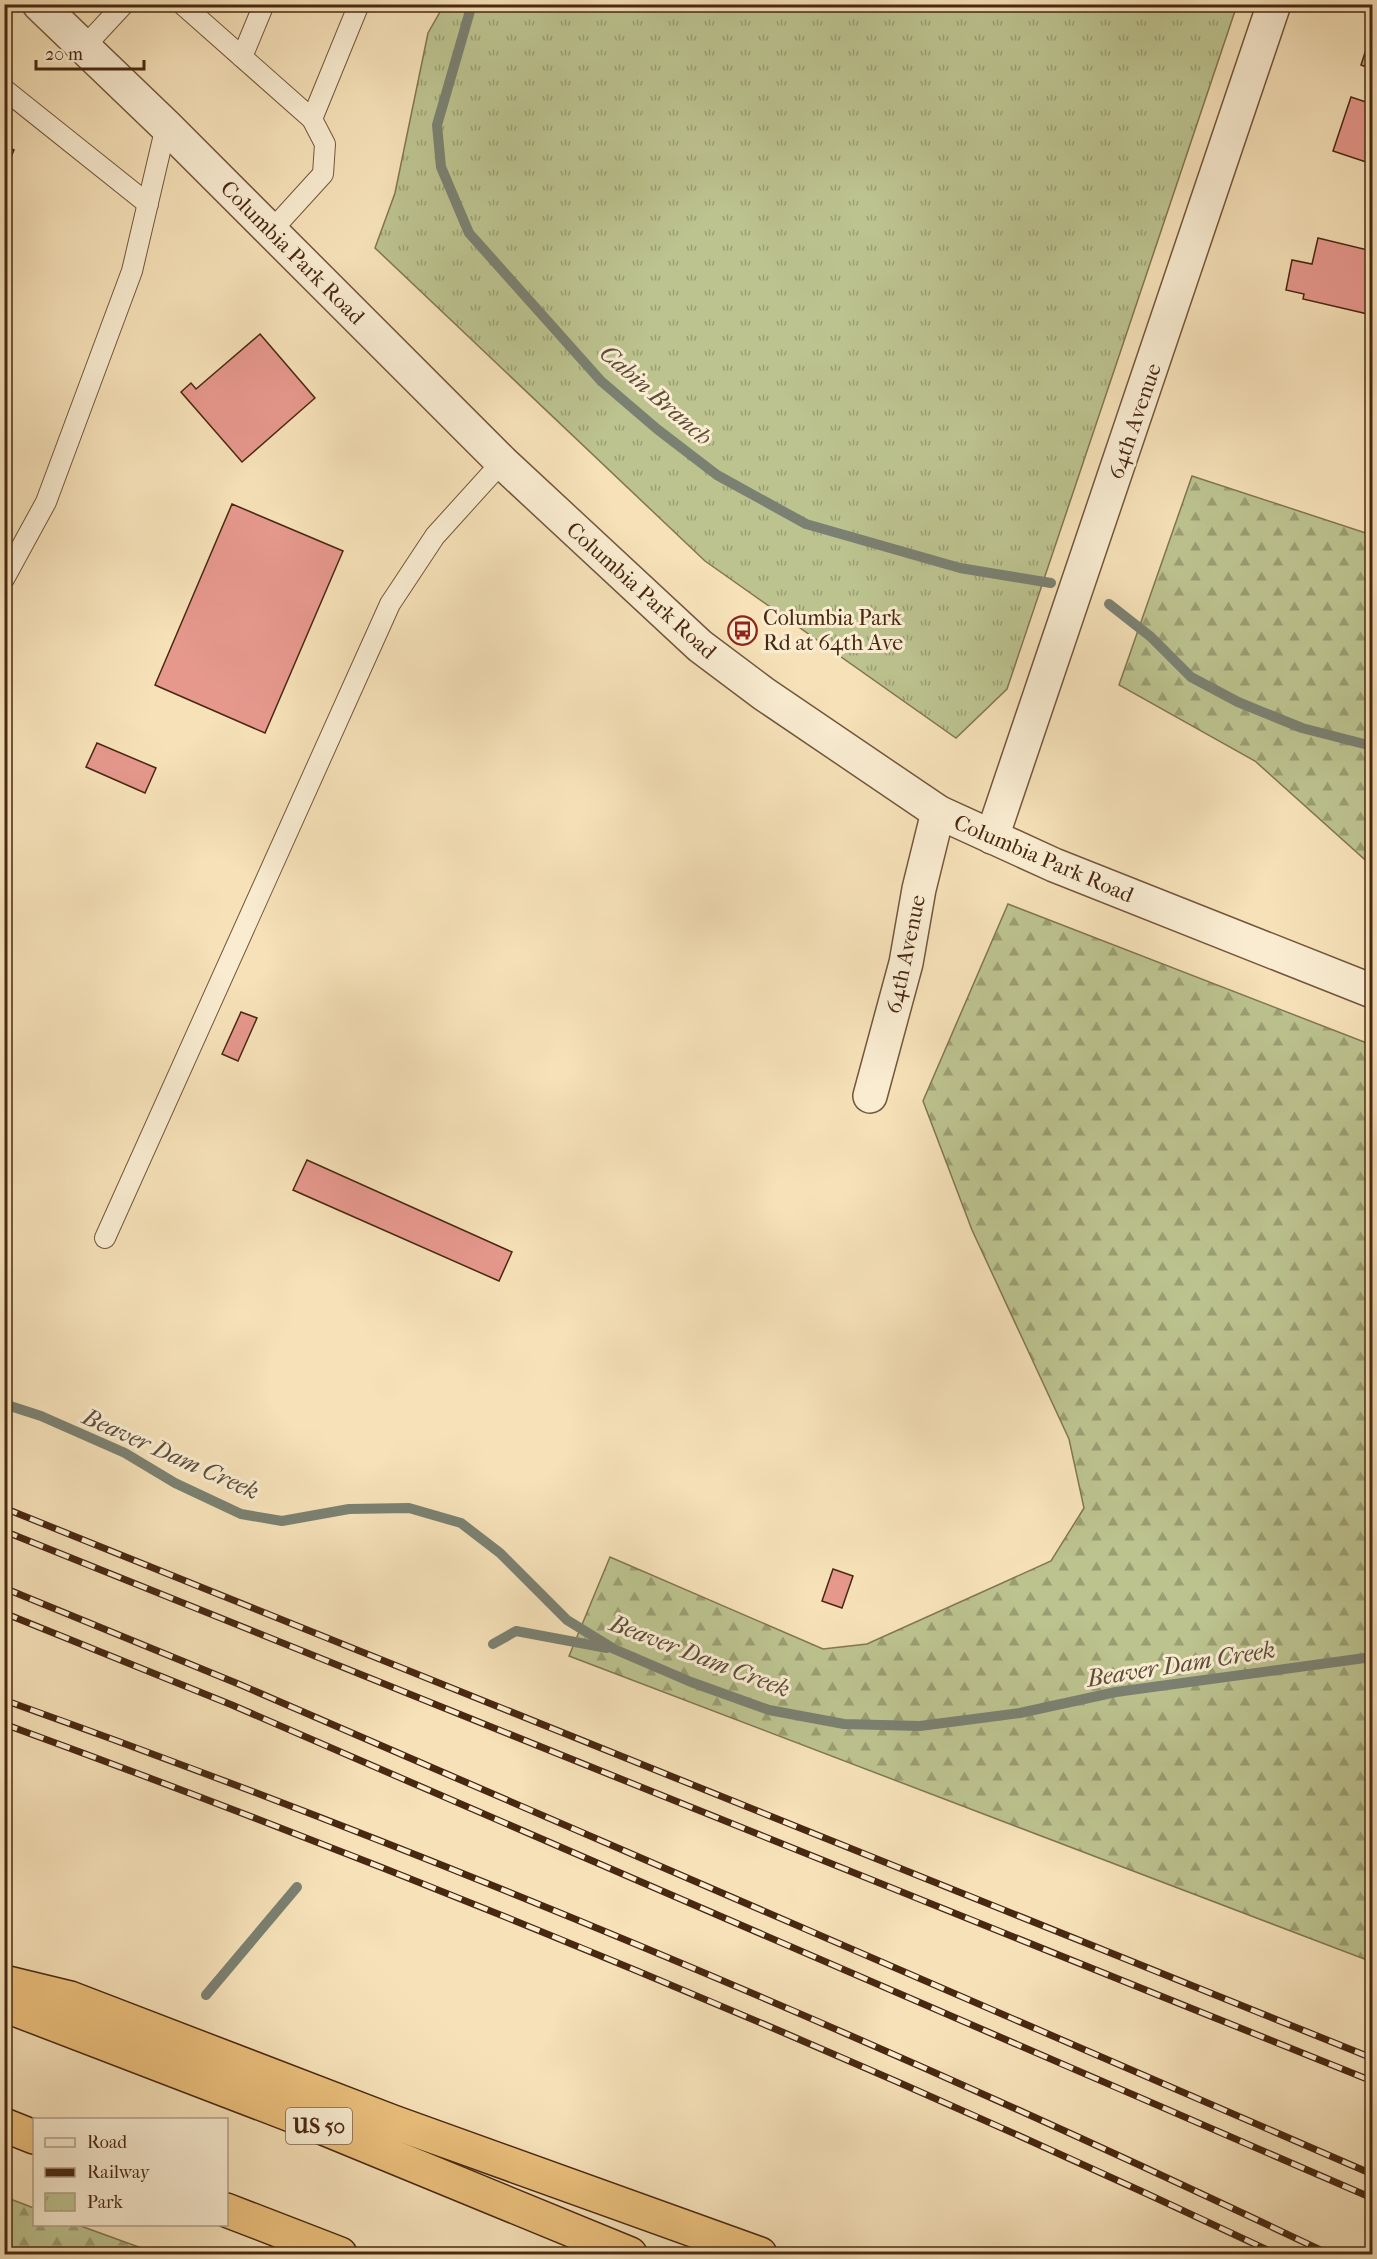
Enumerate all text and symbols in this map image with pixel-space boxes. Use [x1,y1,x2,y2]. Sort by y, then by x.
scale bar [36,33,144,71]
text: 20 m [45,44,83,65]
street label: Columbia Park Road [215,175,370,331]
water label: Cabin Branch [594,339,718,451]
street label: 64th Avenue [1103,360,1167,483]
street label: Columbia Park Road [561,517,722,666]
place label: Columbia Park Rd at 64th Ave [763,605,903,656]
bus stop icon: Columbia Park Rd at 64th Ave [726,614,758,646]
street label: Columbia Park Road [950,809,1138,909]
street label: 64th Avenue [881,892,931,1016]
water label: Beaver Dam Creek [77,1402,264,1505]
water label: Beaver Dam Creek [604,1608,794,1703]
water label: Beaver Dam Creek [1083,1635,1277,1693]
road number: US 50 [286,2108,352,2144]
legend [33,2118,228,2226]
text: Road [87,2132,127,2153]
text: Railway [87,2162,151,2183]
text: Park [87,2192,124,2213]

